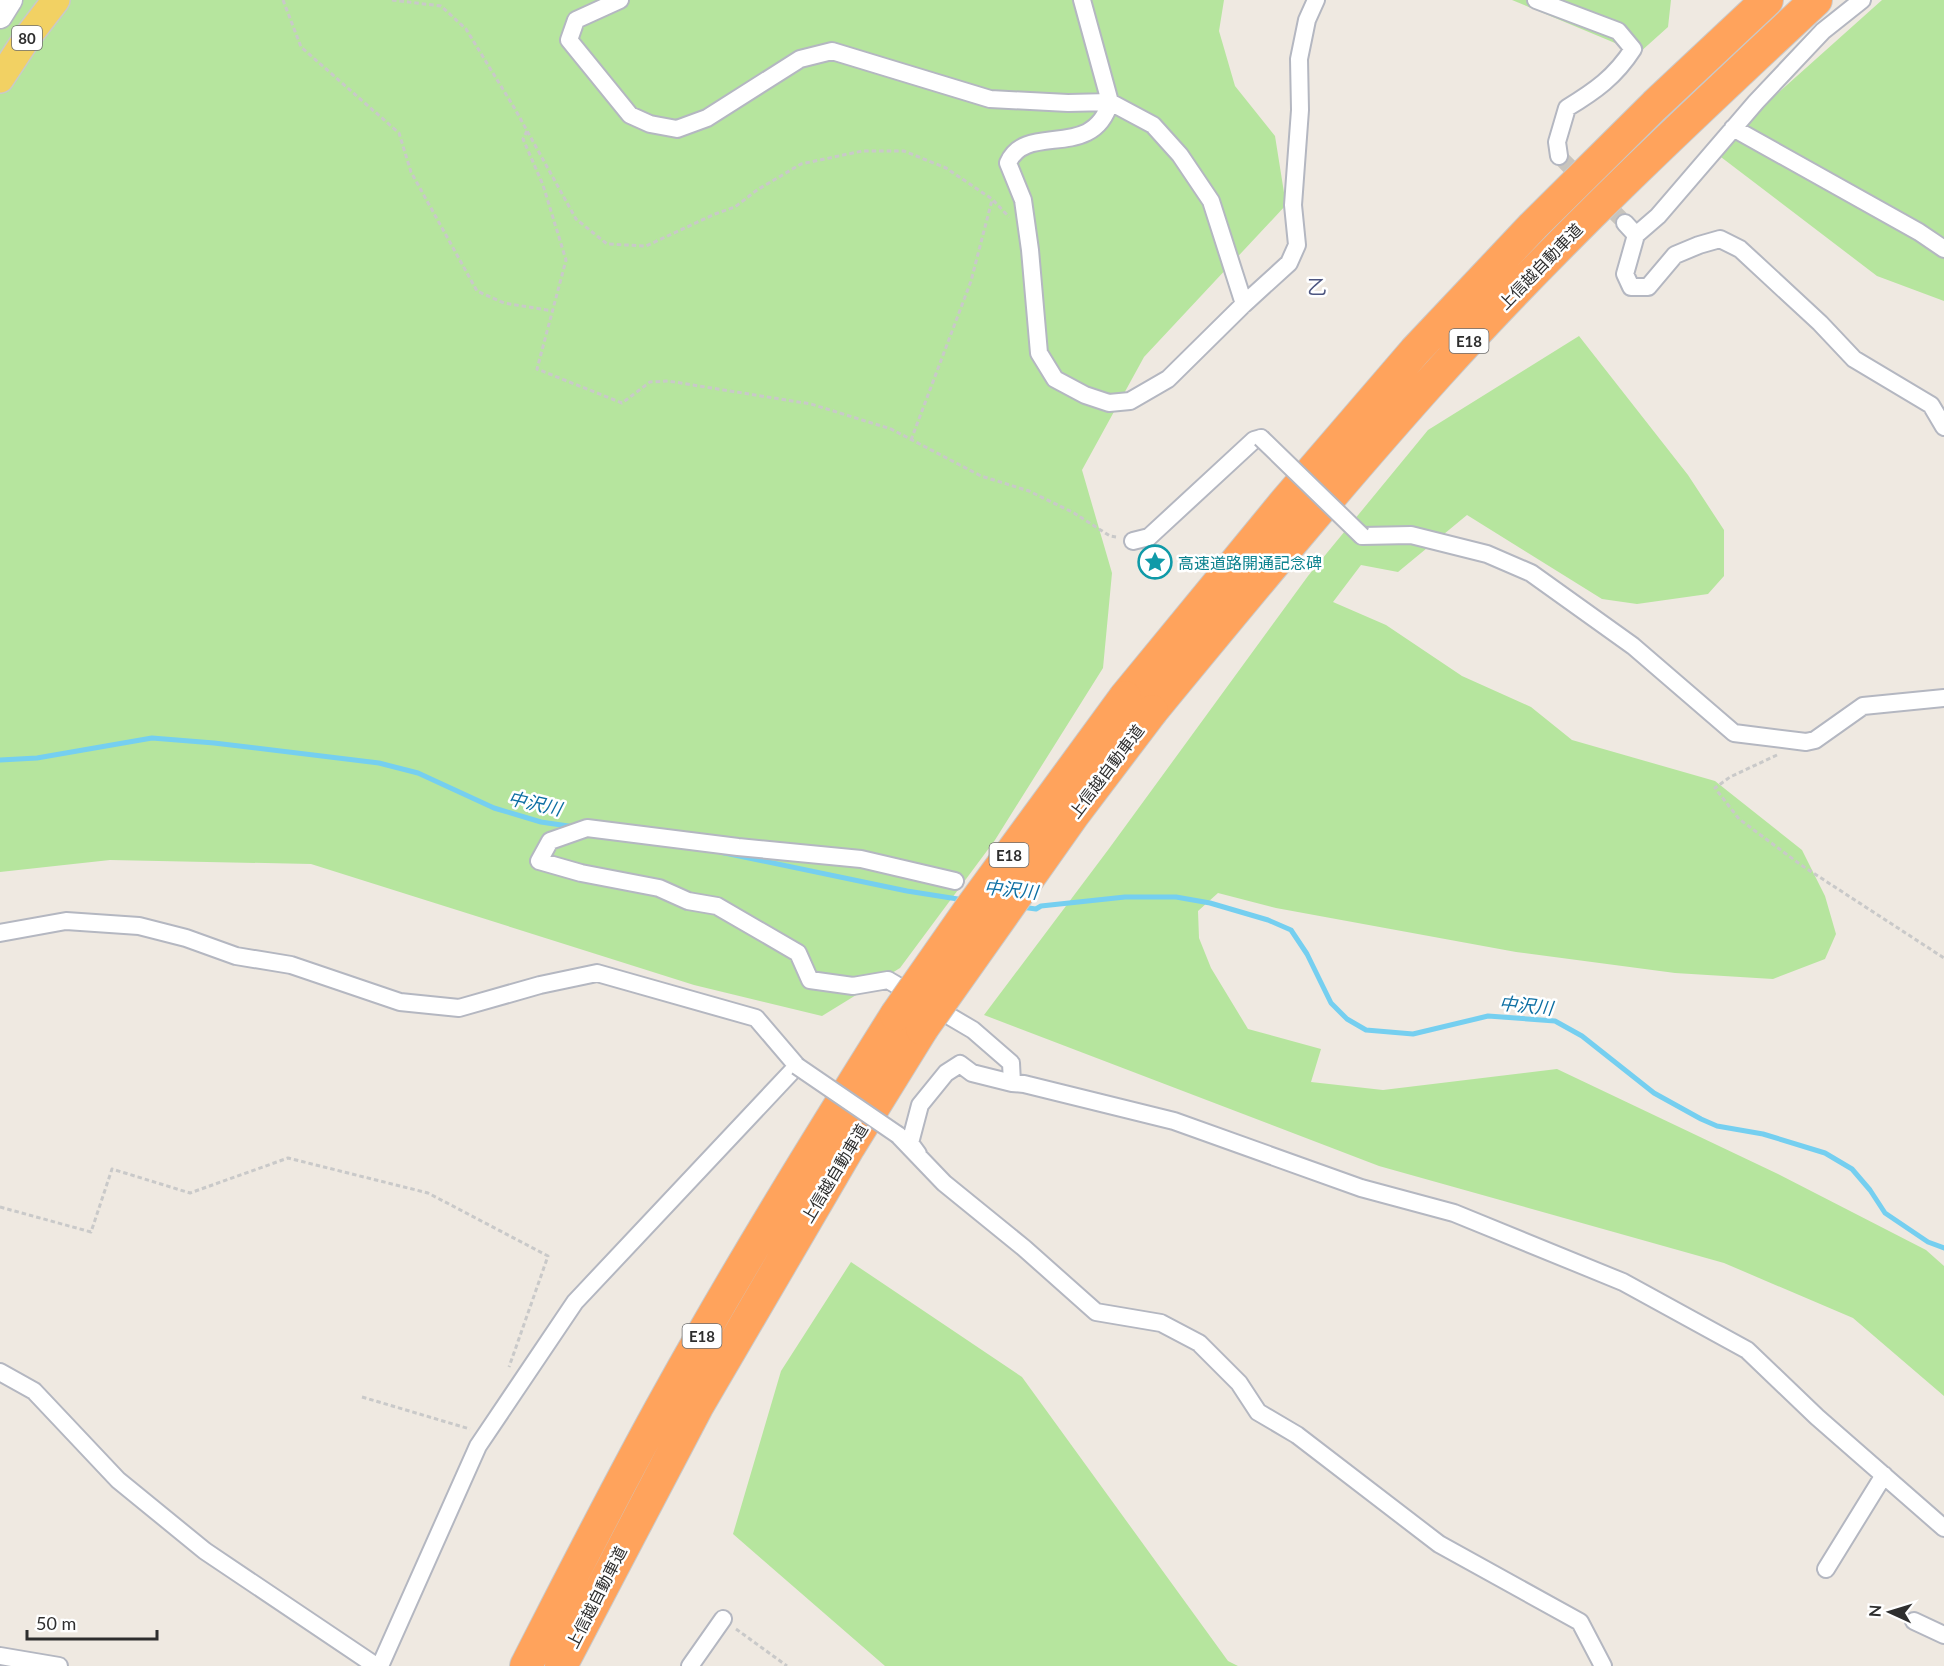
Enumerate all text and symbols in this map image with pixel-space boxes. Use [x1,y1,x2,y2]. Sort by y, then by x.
road number: 80 [12,26,42,50]
street label: 上信越自動車道 [1494,219,1586,313]
district label: 乙 [1307,274,1327,298]
road number: E18 [1450,329,1488,353]
place icon: 高速道路開通記念碑 [1137,544,1173,580]
place label: 高速道路開通記念碑 [1178,553,1322,572]
street label: 上信越自動車道 [1065,721,1147,821]
water label: 中沢川 [506,786,566,820]
road number: E18 [990,843,1028,867]
water label: 中沢川 [983,875,1041,903]
water label: 中沢川 [1498,991,1556,1019]
street label: 上信越自動車道 [797,1120,871,1226]
road number: E18 [682,1324,722,1348]
street label: 上信越自動車道 [562,1543,630,1651]
north arrow [1860,1582,1920,1642]
scale bar [27,1603,158,1641]
text: N [1865,1604,1884,1618]
text: 50 m [36,1612,76,1634]

